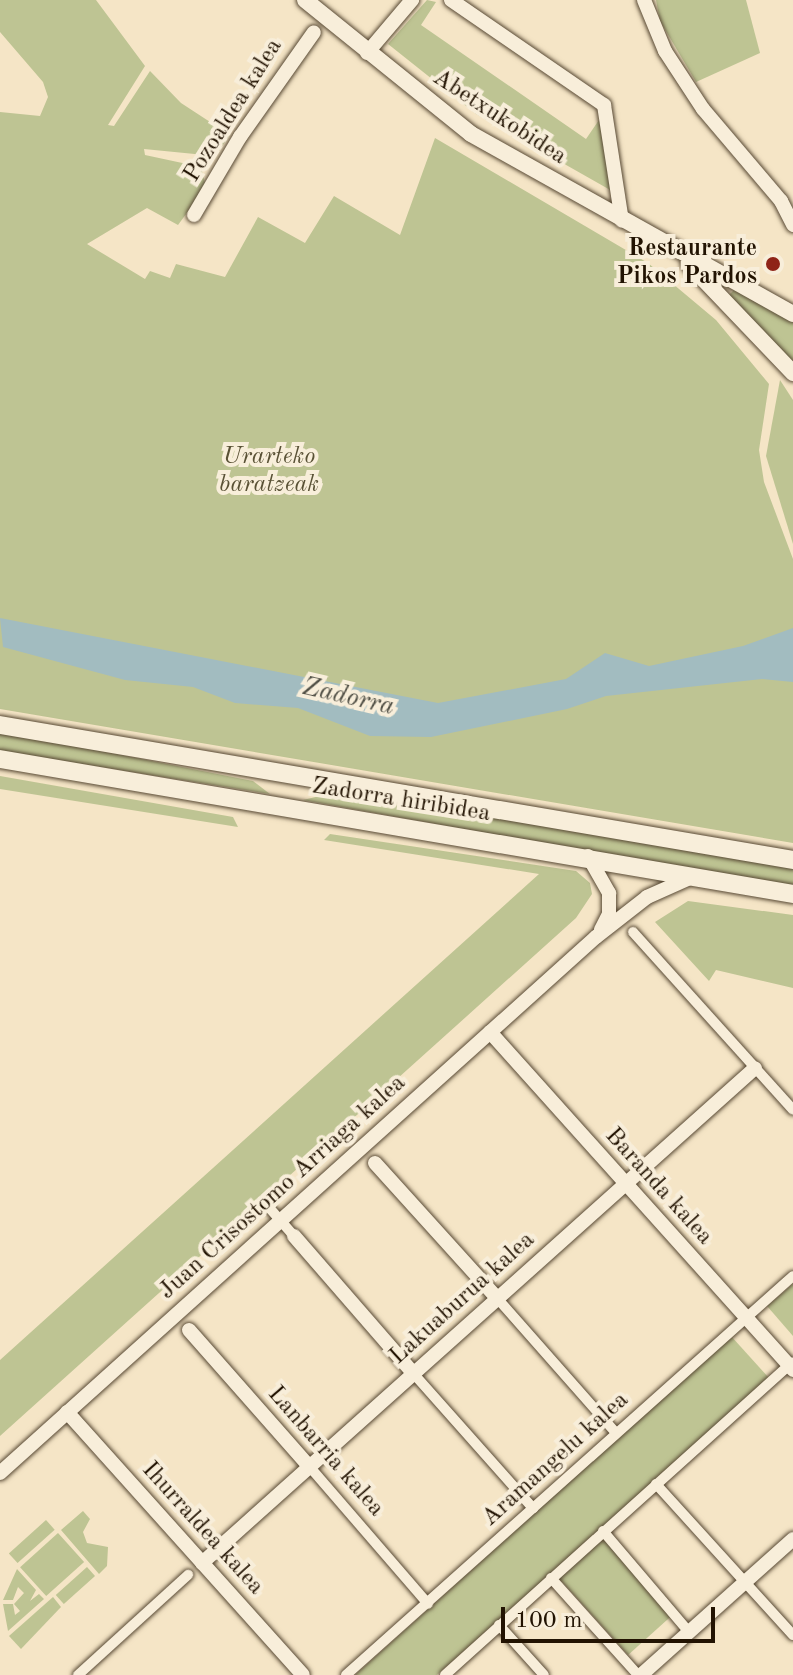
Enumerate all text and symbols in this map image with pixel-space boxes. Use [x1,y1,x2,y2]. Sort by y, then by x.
street label: Pozoaldea kalea [178,34,290,188]
street label: Abetxukobidea [427,64,571,172]
place label: Restaurante Pikos Pardos [617,236,757,292]
marker: Restaurante Pikos Pardos [764,255,782,273]
park label: Urarteko baratzeak [219,444,319,500]
water label: Zadorra [299,672,397,724]
street label: Zadorra hiribidea [310,773,492,829]
street label: Juan Crisostomo Arriaga kalea [154,1070,412,1306]
street label: Baranda kalea [598,1122,718,1252]
street label: Lakuaburua kalea [385,1226,541,1372]
street label: Lanbarria kalea [261,1381,389,1523]
street label: Aramangelu kalea [477,1387,635,1533]
street label: Ihurraldea kalea [135,1456,269,1602]
scale bar [505,1591,719,1641]
text: 100 m [515,1609,583,1633]

